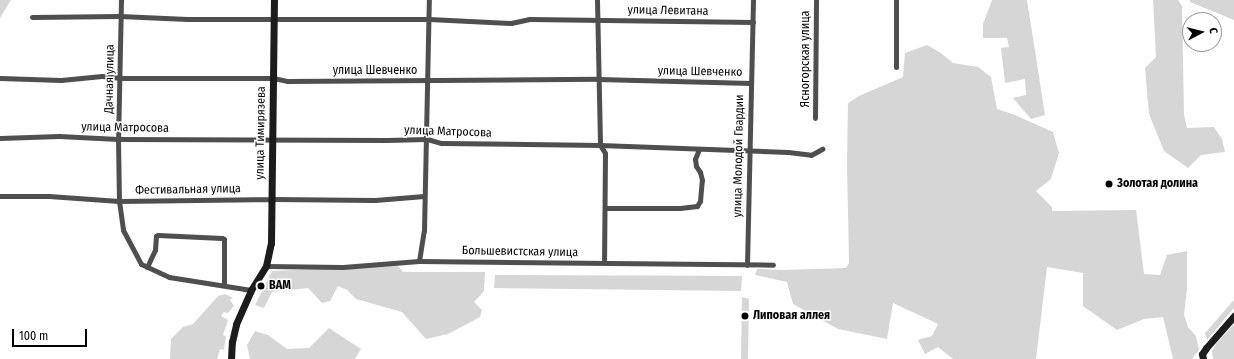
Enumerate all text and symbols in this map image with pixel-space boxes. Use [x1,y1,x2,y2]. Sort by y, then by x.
street label: улица Левитана [627,3,709,19]
street label: Ясногорская улица [799,11,813,107]
north arrow [1182,12,1222,52]
text: С [1207,27,1220,34]
street label: Дачная улица [102,44,118,114]
street label: улица Шевченко [333,64,417,78]
street label: улица Шевченко [658,64,742,80]
street label: улица Тимирязева [253,86,269,180]
street label: улица Молодой Гвардии [731,94,747,218]
street label: улица Матросова [81,120,169,136]
street label: улица Матросова [404,123,492,141]
place label: Золотая долина [1117,177,1198,191]
marker: Золотая долина [1104,179,1114,189]
street label: Фестивальная улица [135,182,241,198]
street label: Большевистская улица [462,244,578,260]
place label: BAM [269,279,291,293]
marker: BAM [256,281,266,291]
place label: Липовая аллея [753,309,830,323]
marker: Липовая аллея [740,311,750,321]
scale bar [14,321,89,347]
text: 100 m [19,329,48,343]

